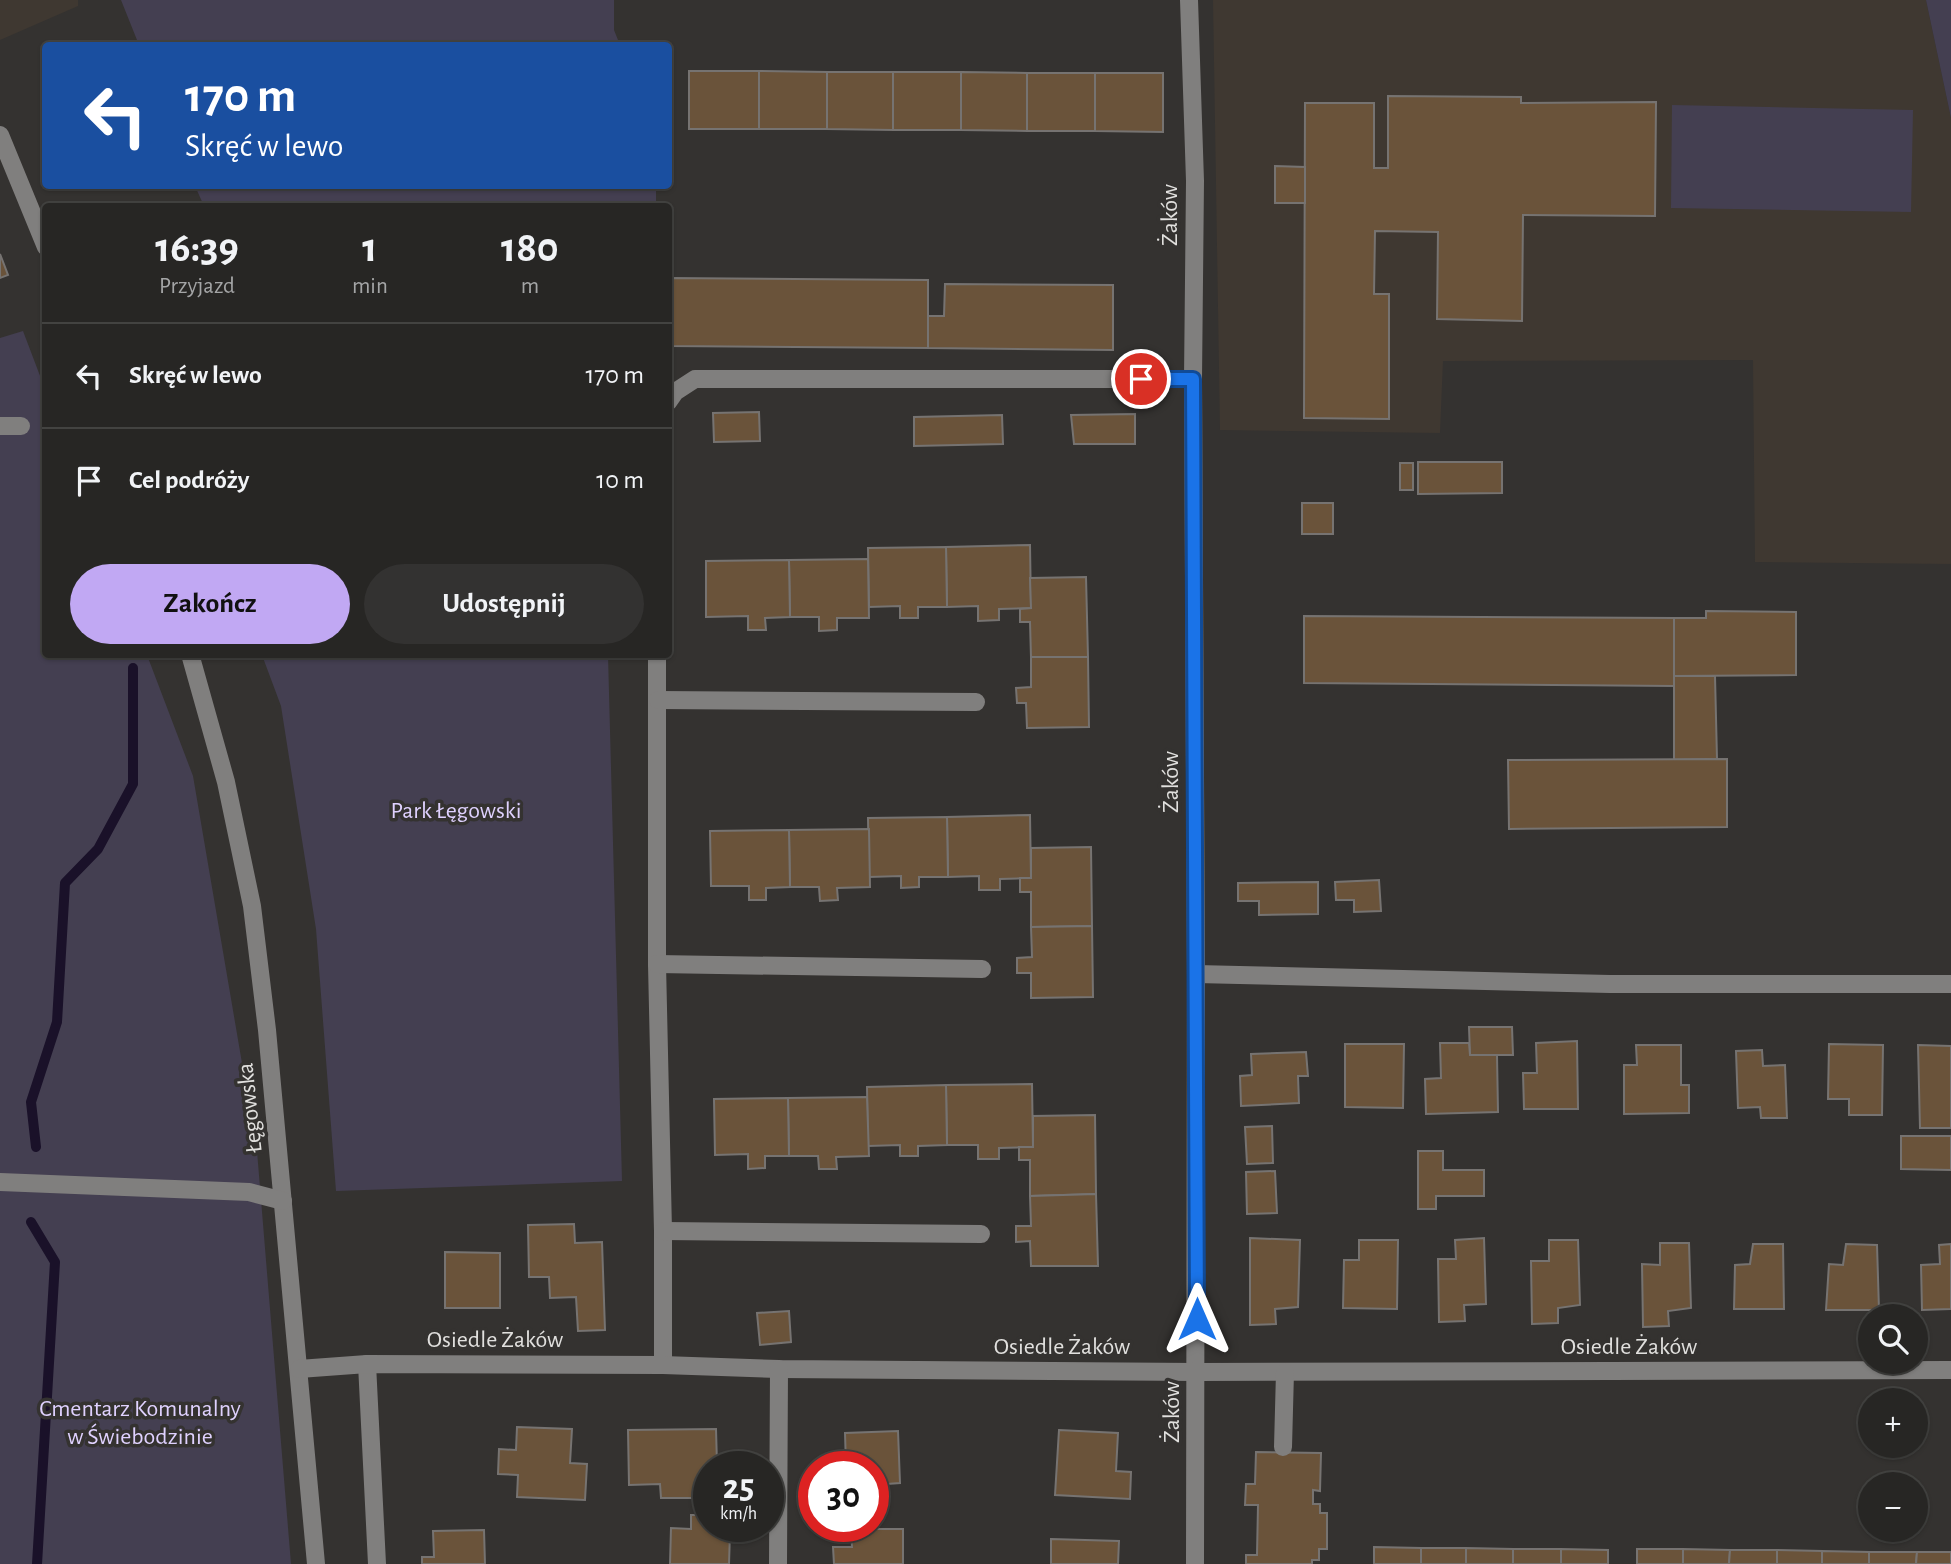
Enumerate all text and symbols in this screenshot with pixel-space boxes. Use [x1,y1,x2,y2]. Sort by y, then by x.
icon: left [70,70,161,161]
text: 170 m [185,72,296,121]
text: Skręć w lewo [185,130,343,162]
street label: Żaków [1157,184,1182,246]
text: 16:39 [155,227,239,269]
text: 1 [362,227,377,269]
text: 180 [501,227,559,269]
text: Przyjazd [159,275,235,298]
text: min [352,275,388,298]
text: m [521,275,539,298]
pin [1111,349,1171,409]
icon: left [70,357,108,395]
icon: arrive [1122,360,1160,398]
text: Skręć w lewo [129,362,262,388]
text: 170 m [585,362,644,388]
icon: arrive [70,462,108,500]
text: Cel podróży [129,467,249,493]
text: 10 m [596,467,644,493]
button: Zakończ [70,564,350,644]
button: Udostępnij [364,564,644,644]
street label: Żaków [1158,751,1183,813]
park label: Park Łęgowski [390,799,522,823]
street label: Łęgowska [233,1062,267,1154]
position arrow [1160,1282,1234,1356]
map controls [1858,1304,1928,1542]
button: search [1858,1304,1928,1374]
street label: Osiedle Żaków [427,1327,563,1352]
street label: Osiedle Żaków [994,1334,1130,1359]
street label: Osiedle Żaków [1561,1334,1697,1359]
street label: Żaków [1159,1381,1184,1443]
button: + [1858,1388,1928,1458]
park label: Cmentarz Komunalny w Świebodzinie [39,1397,241,1449]
speed limit sign: 30 [798,1451,889,1542]
text: 25 [723,1470,754,1505]
button: − [1858,1472,1928,1542]
text: km/h [720,1505,757,1523]

